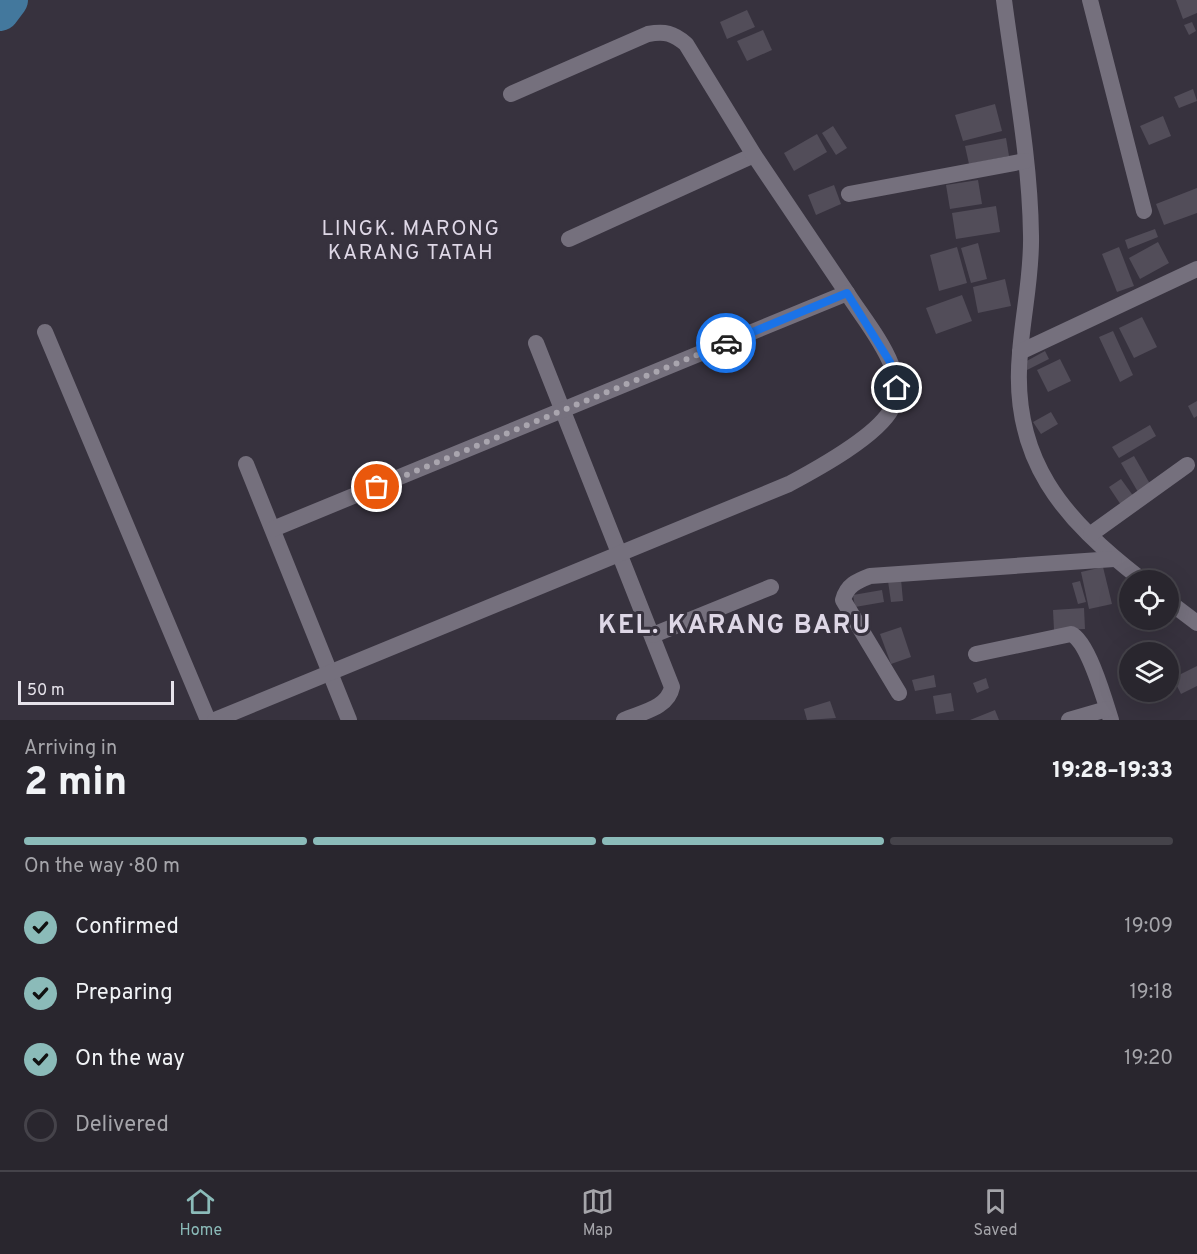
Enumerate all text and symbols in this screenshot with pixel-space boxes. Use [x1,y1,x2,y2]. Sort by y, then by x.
district label: LINGK. MARONG KARANG TATAH [322,216,500,267]
courier [696,313,756,373]
icon: car [710,327,743,360]
pin [871,362,922,413]
icon: home [880,371,913,404]
pin [351,461,402,512]
icon: bag [360,470,393,503]
map controls [1119,570,1179,702]
button: locate [1119,570,1179,630]
district label: KEL. KARANG BARU [598,610,872,643]
button: layers [1119,642,1179,702]
scale bar [18,678,174,706]
text: 50 m [27,681,65,701]
text: Arriving in [24,736,117,762]
text: 19:28–19:33 [1052,758,1173,785]
text: 2 min [24,760,127,809]
text: On the way · 80 m [24,854,180,880]
icon: check [24,911,57,944]
text: Confirmed [75,914,179,941]
text: 19:09 [1124,914,1173,940]
icon: check [24,977,57,1010]
text: Preparing [75,980,173,1007]
text: 19:18 [1129,980,1173,1006]
icon: check [24,1043,57,1076]
text: On the way [75,1046,185,1073]
text: 19:20 [1124,1046,1173,1072]
text: Delivered [75,1112,169,1139]
tab: Home [180,1185,222,1241]
tab: Map [581,1185,614,1241]
tab: Saved [973,1185,1017,1241]

